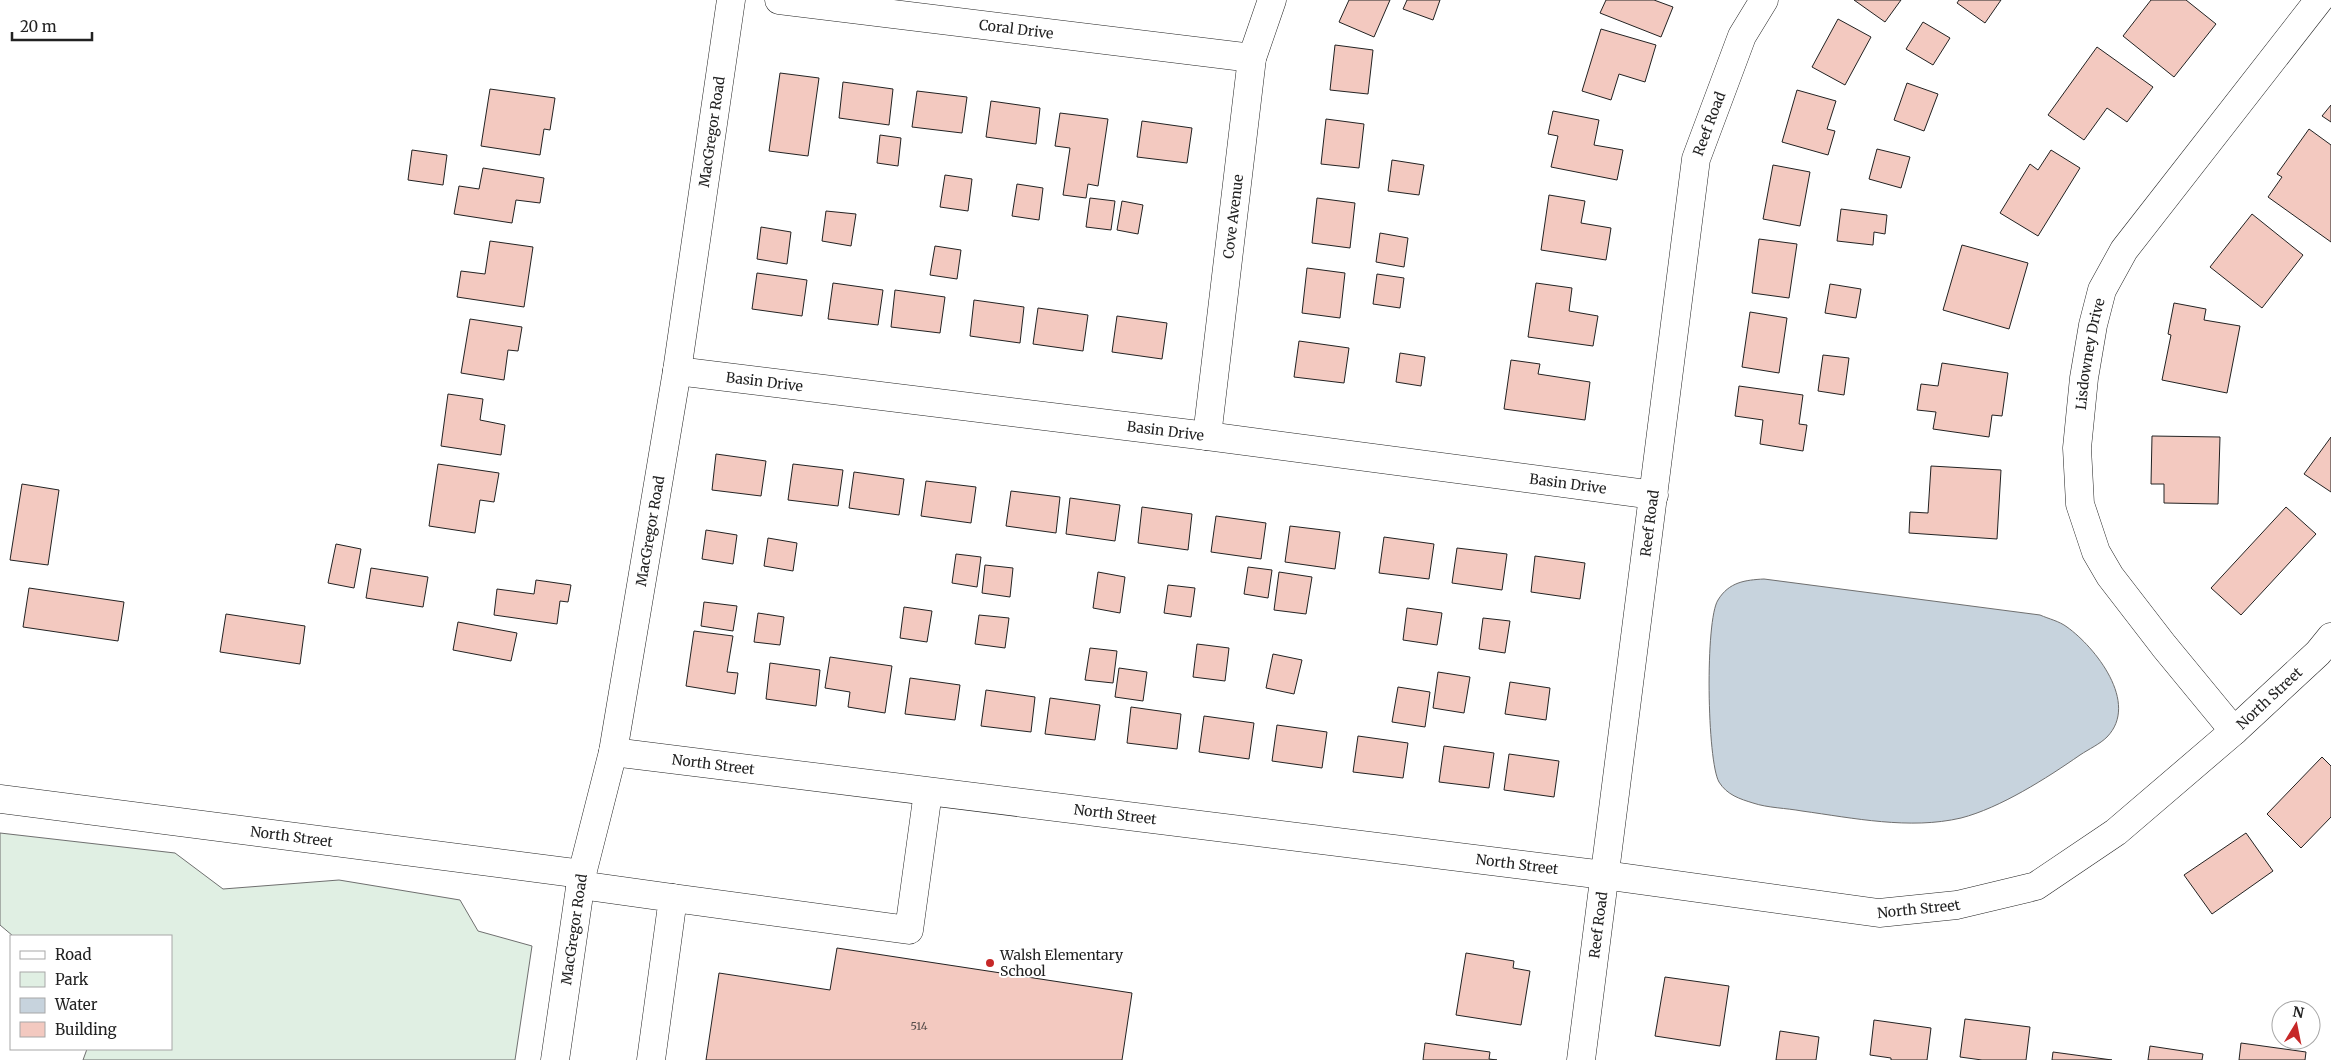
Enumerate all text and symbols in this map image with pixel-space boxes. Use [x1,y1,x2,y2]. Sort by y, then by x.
scale bar [12,10,92,42]
street label: Coral Drive [978,16,1055,43]
text: 20 m [20,17,57,36]
street label: MacGregor Road [695,74,729,188]
street label: Reef Road [1689,89,1730,158]
street label: Cove Avenue [1219,173,1247,260]
street label: Lisdowney Drive [2072,296,2109,411]
street label: Basin Drive [725,368,804,395]
street label: Basin Drive [1126,417,1205,445]
street label: Basin Drive [1528,470,1608,498]
street label: MacGregor Road [632,474,668,588]
street label: Reef Road [1636,488,1663,558]
street label: North Street [2233,663,2306,733]
street label: North Street [671,750,756,779]
street label: North Street [1073,800,1158,828]
street label: North Street [249,822,335,851]
street label: North Street [1475,850,1560,878]
street label: MacGregor Road [557,872,591,986]
street label: Reef Road [1585,890,1611,960]
street label: North Street [1876,895,1963,922]
legend [10,935,172,1050]
text: Road [55,945,91,964]
place label: Walsh Elementary School [999,946,1124,980]
marker: Walsh Elementary School [984,957,996,969]
text: Park [55,970,89,989]
text: Water [54,995,98,1014]
north arrow [2271,1000,2321,1050]
text: N [2291,1002,2305,1022]
house number: 514 [910,1019,928,1033]
text: Building [55,1020,117,1039]

